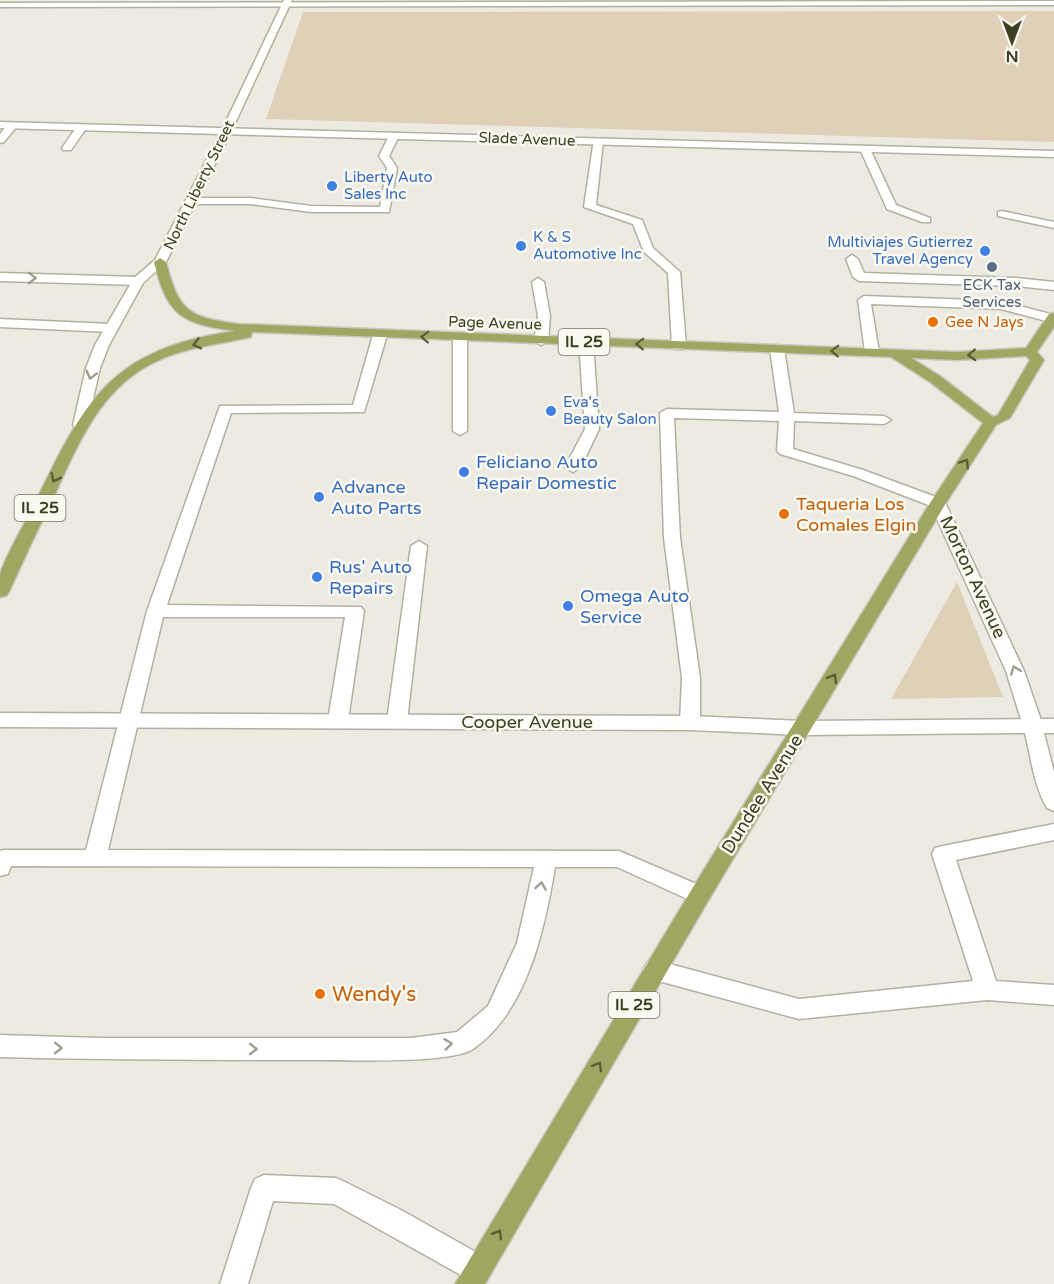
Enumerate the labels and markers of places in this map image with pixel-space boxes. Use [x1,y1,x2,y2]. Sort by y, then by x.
place label: Liberty Auto Sales Inc [344,168,433,203]
marker: Liberty Auto Sales Inc [325,179,339,193]
place label: K & S Automotive Inc [533,228,642,263]
place label: Multiviajes Gutierrez Travel Agency [827,233,973,268]
marker: K & S Automotive Inc [514,239,528,253]
marker: Multiviajes Gutierrez Travel Agency [978,244,992,258]
marker: ECK Tax Services [985,260,999,274]
place label: ECK Tax Services [963,276,1021,311]
place label: Gee N Jays [945,313,1024,331]
marker: Gee N Jays [926,315,940,329]
place label: Eva's Beauty Salon [563,393,657,428]
marker: Eva's Beauty Salon [544,404,558,418]
place label: Feliciano Auto Repair Domestic [476,451,617,494]
marker: Feliciano Auto Repair Domestic [457,465,471,479]
place label: Advance Auto Parts [331,476,422,519]
marker: Advance Auto Parts [312,490,326,504]
place label: Taqueria Los Comales Elgin [796,493,917,536]
marker: Taqueria Los Comales Elgin [777,507,791,521]
place label: Rus' Auto Repairs [329,556,412,599]
marker: Rus' Auto Repairs [310,570,324,584]
place label: Omega Auto Service [580,585,689,628]
marker: Omega Auto Service [561,599,575,613]
place label: Wendy's [332,982,416,1007]
marker: Wendy's [313,987,327,1001]

